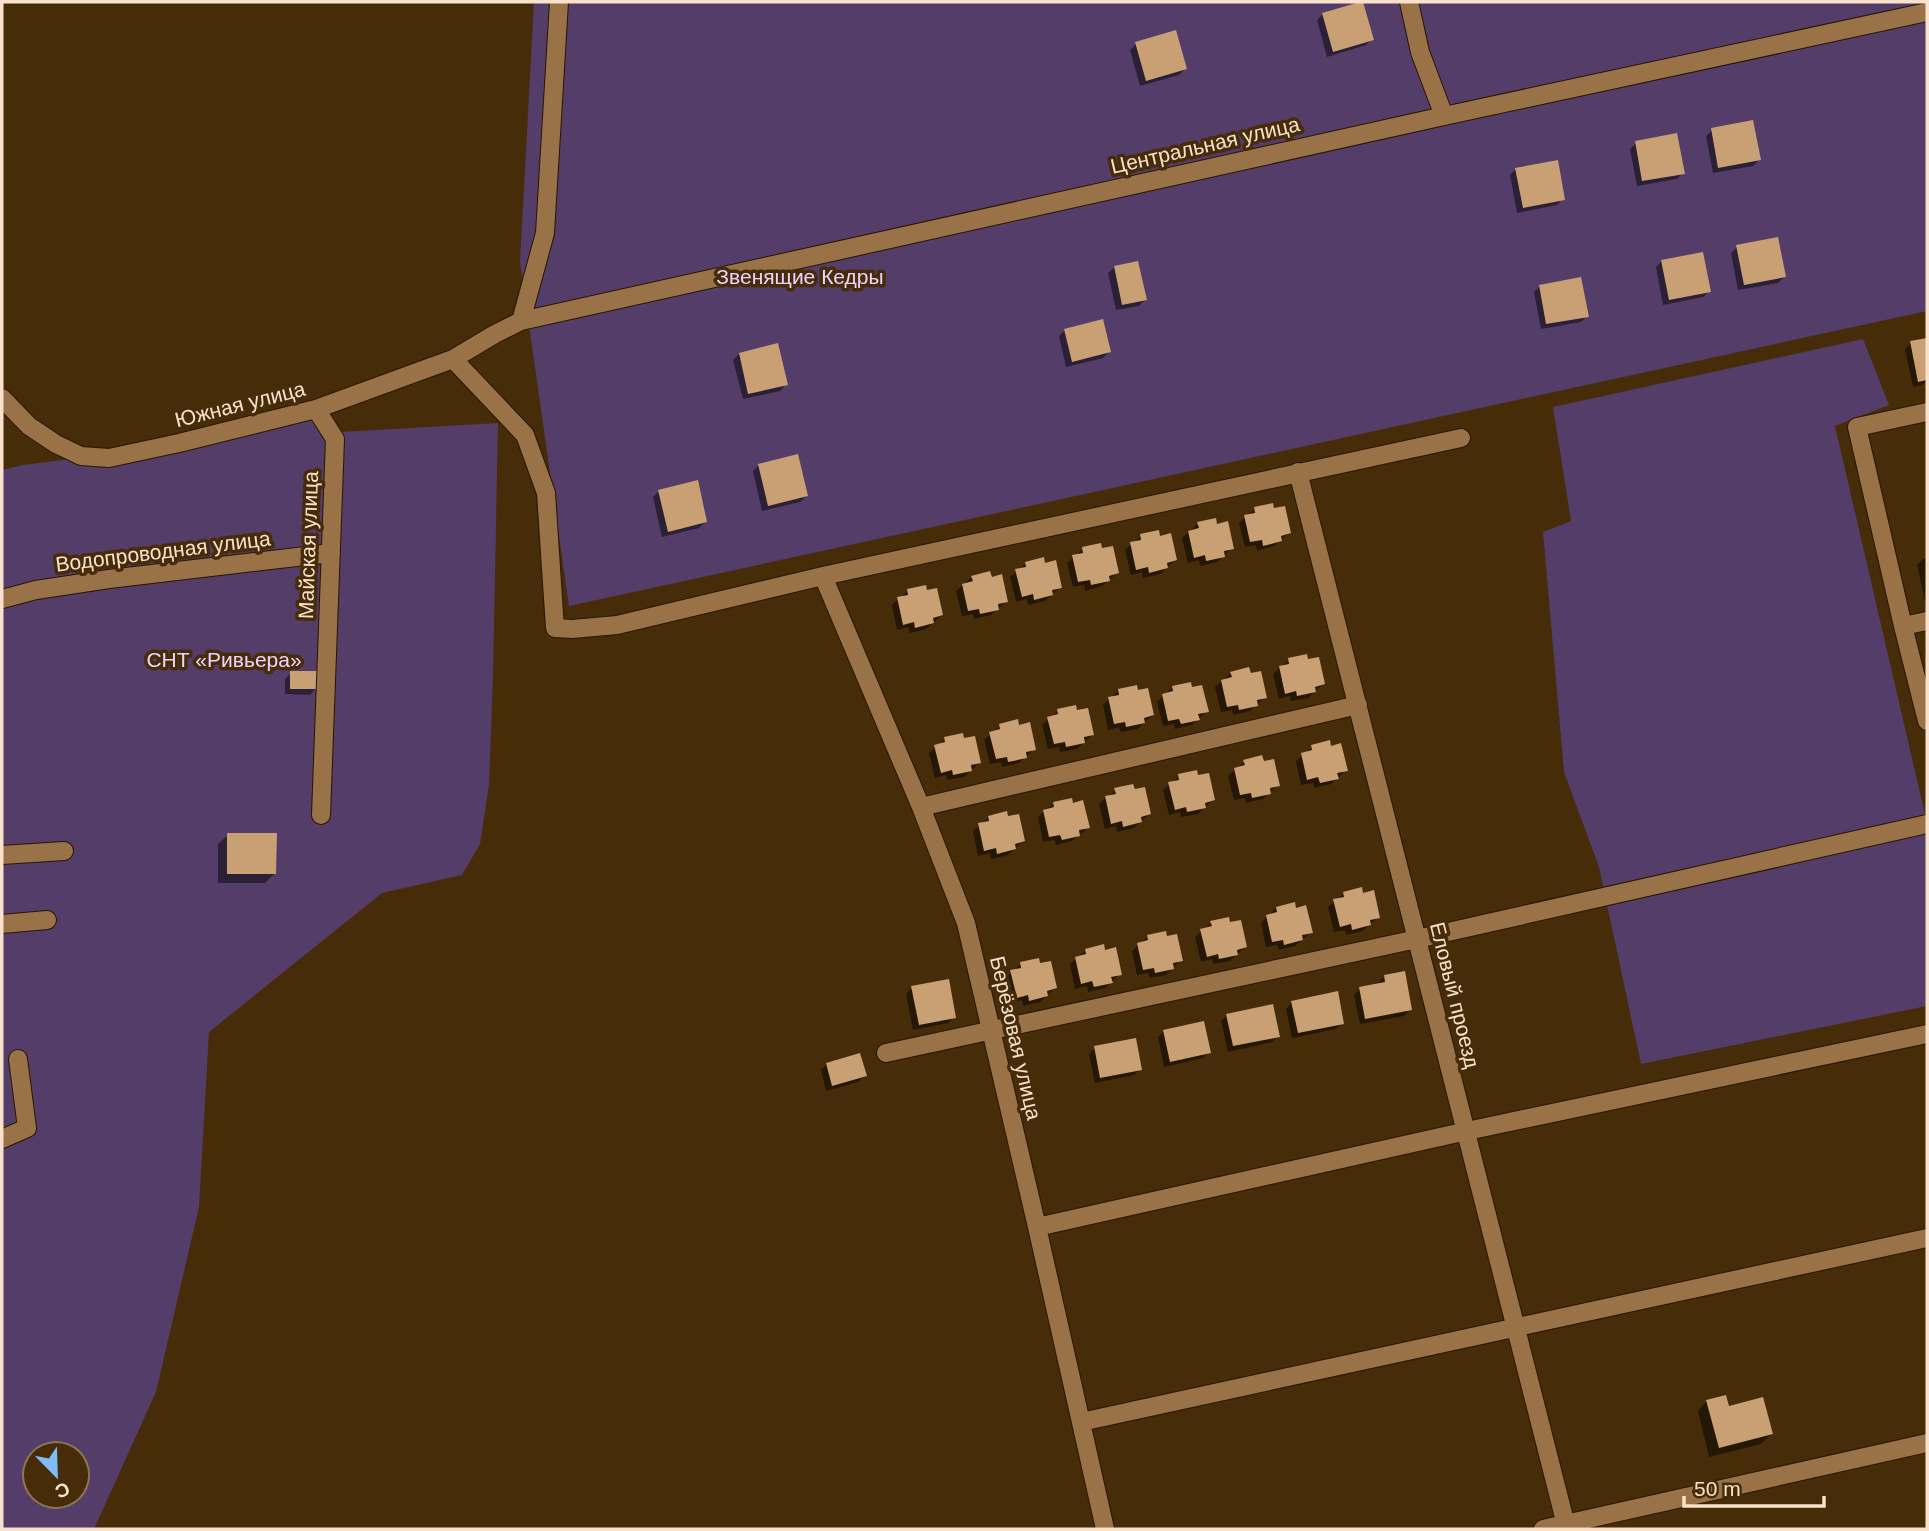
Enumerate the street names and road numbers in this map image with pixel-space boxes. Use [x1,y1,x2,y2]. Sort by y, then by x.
street label: Центральная улица [1108,112,1302,178]
street label: Южная улица [172,377,308,431]
street label: Майская улица [294,470,322,619]
street label: Водопроводная улица [54,526,272,576]
street label: Еловый проезд [1426,920,1484,1070]
street label: Берёзовая улица [986,954,1046,1122]

